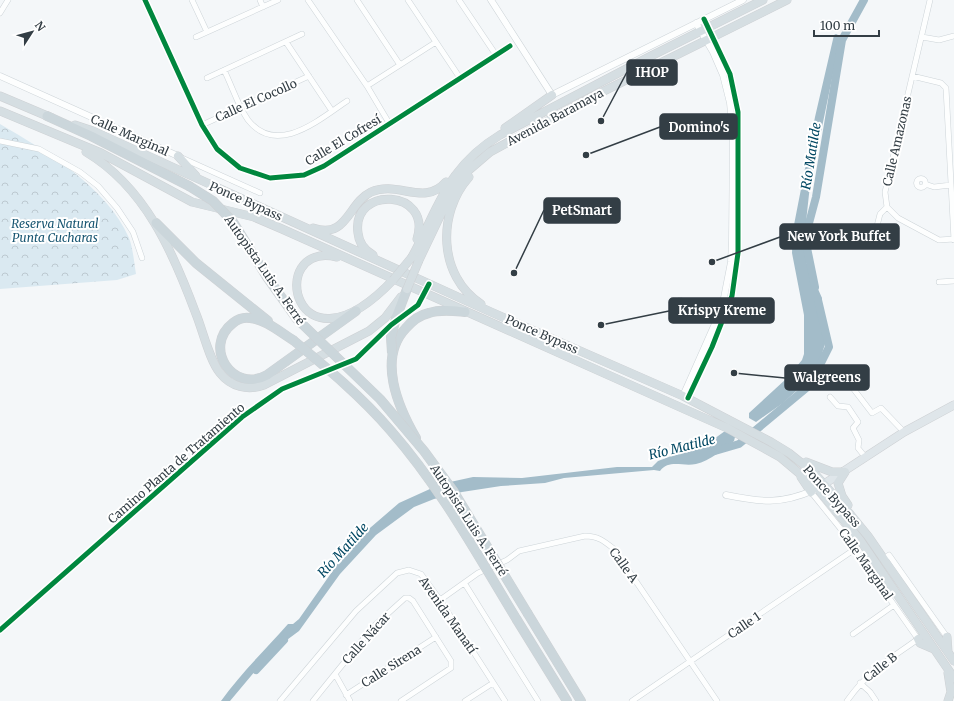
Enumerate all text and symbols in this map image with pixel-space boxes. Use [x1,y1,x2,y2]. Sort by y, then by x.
north arrow [12,12,52,52]
scale bar [814,12,879,38]
text: N [32,18,48,34]
text: 100 m [820,18,855,33]
callout: IHOP [627,60,677,85]
text: IHOP [635,64,669,81]
street label: Calle El Cocollo [213,75,299,125]
street label: Avenida Baramaya [503,85,606,149]
street label: Calle Amazonas [879,95,915,187]
street label: Calle Marginal [89,111,172,159]
street label: Calle El Cofresí [302,111,385,169]
callout: Domino's [660,114,737,139]
text: Domino's [668,119,730,136]
water label: Río Matilde [797,121,825,191]
street label: Ponce Bypass [207,178,285,224]
callout: PetSmart [544,198,620,223]
text: PetSmart [552,202,613,219]
street label: Autopista Luis A. Ferré [221,212,308,328]
park label: Reserva Natural Punta Cucharas [11,216,99,245]
callout: New York Buffet [780,224,899,249]
text: New York Buffet [787,228,892,245]
callout: Krispy Kreme [669,298,774,323]
text: Krispy Kreme [678,302,766,319]
street label: Ponce Bypass [503,311,581,357]
callout: Walgreens [785,365,869,390]
text: Walgreens [792,369,861,386]
street label: Camino Planta de Tratamiento [105,400,247,526]
water label: Río Matilde [647,430,717,463]
street label: Autopista Luis A. Ferré [427,461,511,579]
street label: Ponce Bypass [800,462,864,530]
water label: Río Matilde [314,519,372,581]
street label: Calle Marginal [836,525,896,603]
street label: Calle A [606,545,642,586]
street label: Avenida Manatí [415,573,481,657]
street label: Calle 1 [725,608,764,641]
street label: Calle Nácar [339,609,394,667]
street label: Calle Sirena [358,641,424,690]
street label: Calle B [860,649,900,685]

